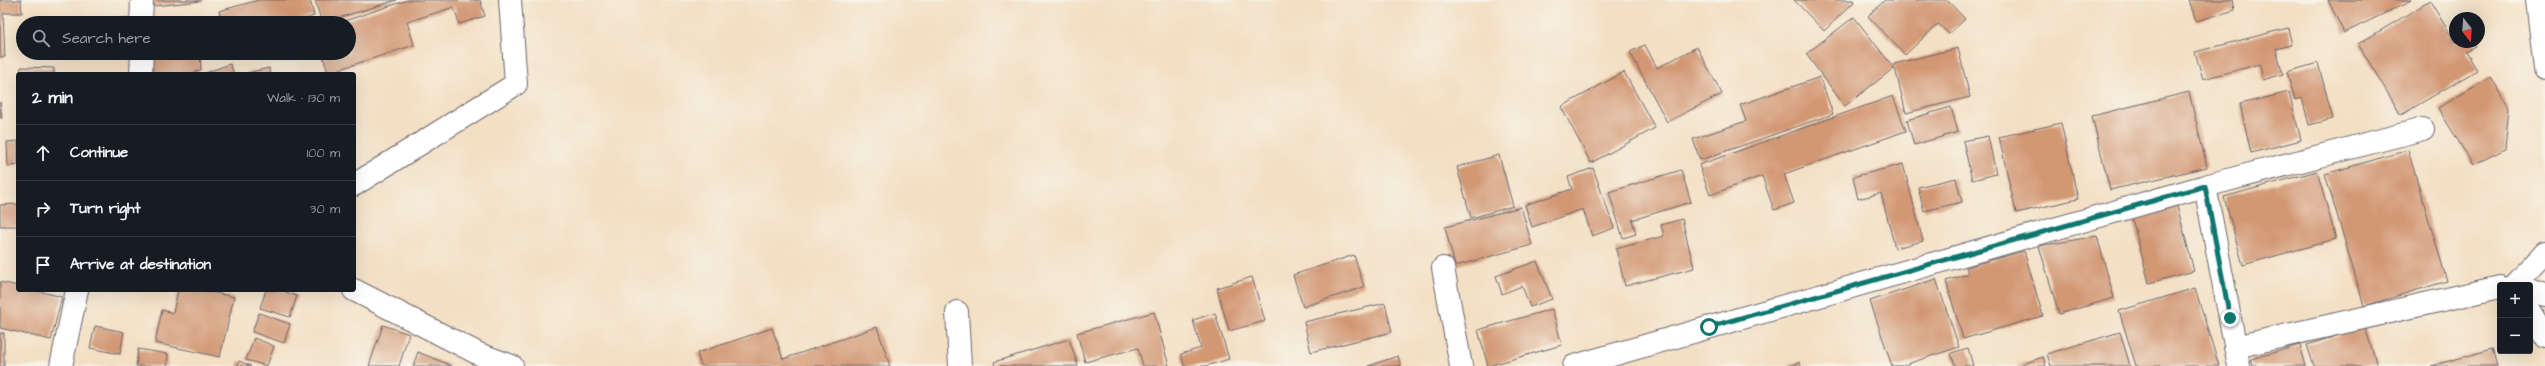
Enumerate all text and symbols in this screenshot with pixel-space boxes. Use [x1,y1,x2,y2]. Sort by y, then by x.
north arrow [2449,12,2485,48]
search box [16,16,356,60]
icon: search [30,27,52,49]
text: Search here [62,28,151,49]
text: 2 min [32,86,73,110]
text: Walk · 130 m [267,89,340,107]
icon: ahead [32,142,54,164]
text: Continue [70,142,128,163]
text: 100 m [307,144,340,162]
icon: right [32,198,54,220]
text: Turn right [70,198,141,219]
text: 30 m [310,200,340,218]
icon: arrive [32,254,54,276]
text: Arrive at destination [70,254,211,275]
map controls [2497,282,2533,354]
button: + [2497,282,2533,318]
route end [2221,309,2239,327]
route start [1700,318,1718,336]
button: − [2497,318,2533,354]

